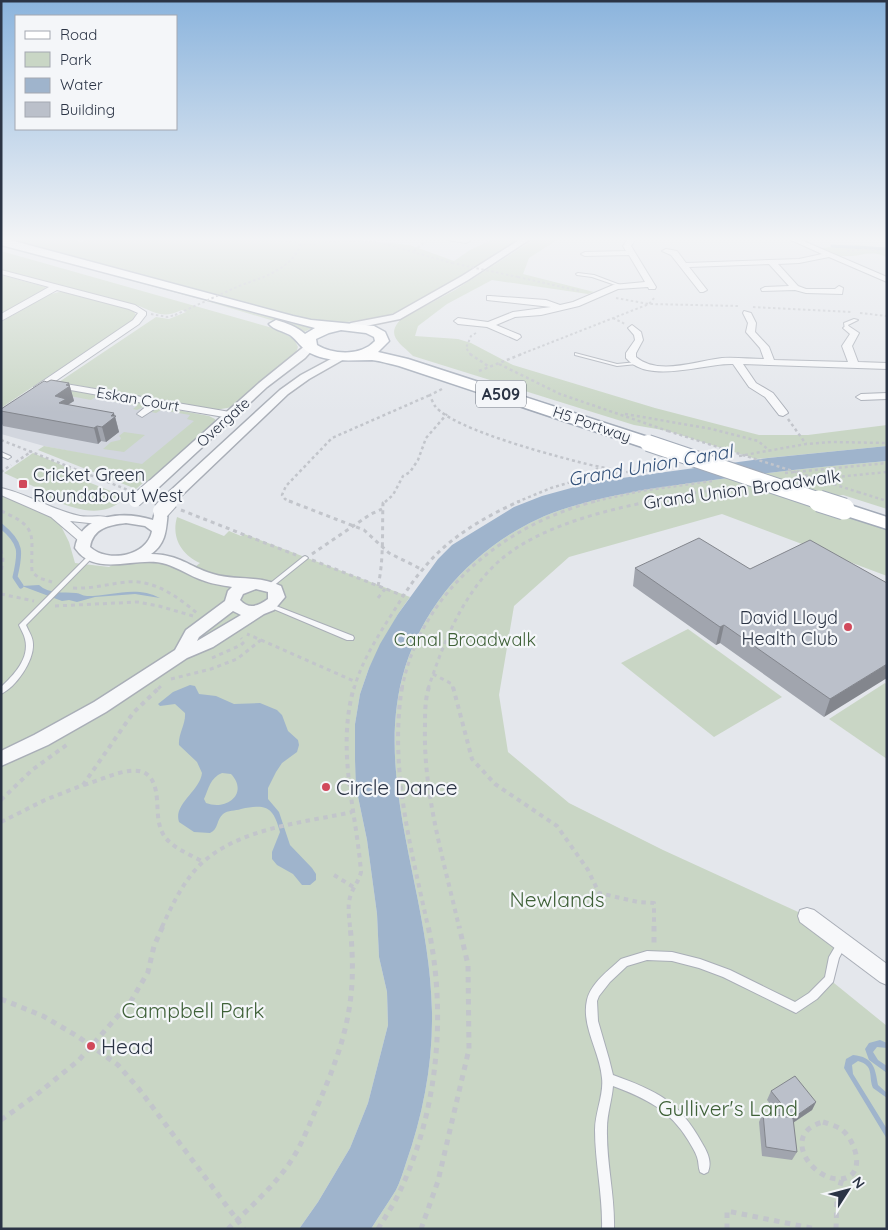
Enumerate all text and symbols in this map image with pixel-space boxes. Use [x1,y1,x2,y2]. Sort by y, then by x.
legend [15,15,178,130]
text: Road [60,25,97,44]
text: Park [60,50,92,69]
text: Water [60,75,103,94]
text: Building [60,100,115,119]
road number: A509 [476,380,526,408]
street label: Eskan Court [95,382,181,416]
street label: Overgate [192,393,254,451]
street label: H5 Portway [550,402,634,446]
water label: Grand Union Canal [566,438,737,491]
place label: Cricket Green Roundabout West [33,463,183,507]
street label: Grand Union Broadwalk [642,464,842,514]
marker: Cricket Green Roundabout West [17,478,29,490]
place label: David Lloyd Health Club [740,606,838,650]
marker: David Lloyd Health Club [842,621,854,633]
park label: Canal Broadwalk [394,628,536,651]
place label: Circle Dance [336,774,458,800]
marker: Circle Dance [320,781,332,793]
park label: Newlands [509,886,605,912]
park label: Campbell Park [122,997,264,1023]
place label: Head [101,1033,154,1059]
marker: Head [85,1040,97,1052]
park label: Gulliver's Land [658,1095,798,1121]
north arrow [823,1165,873,1215]
text: N [848,1173,869,1192]

